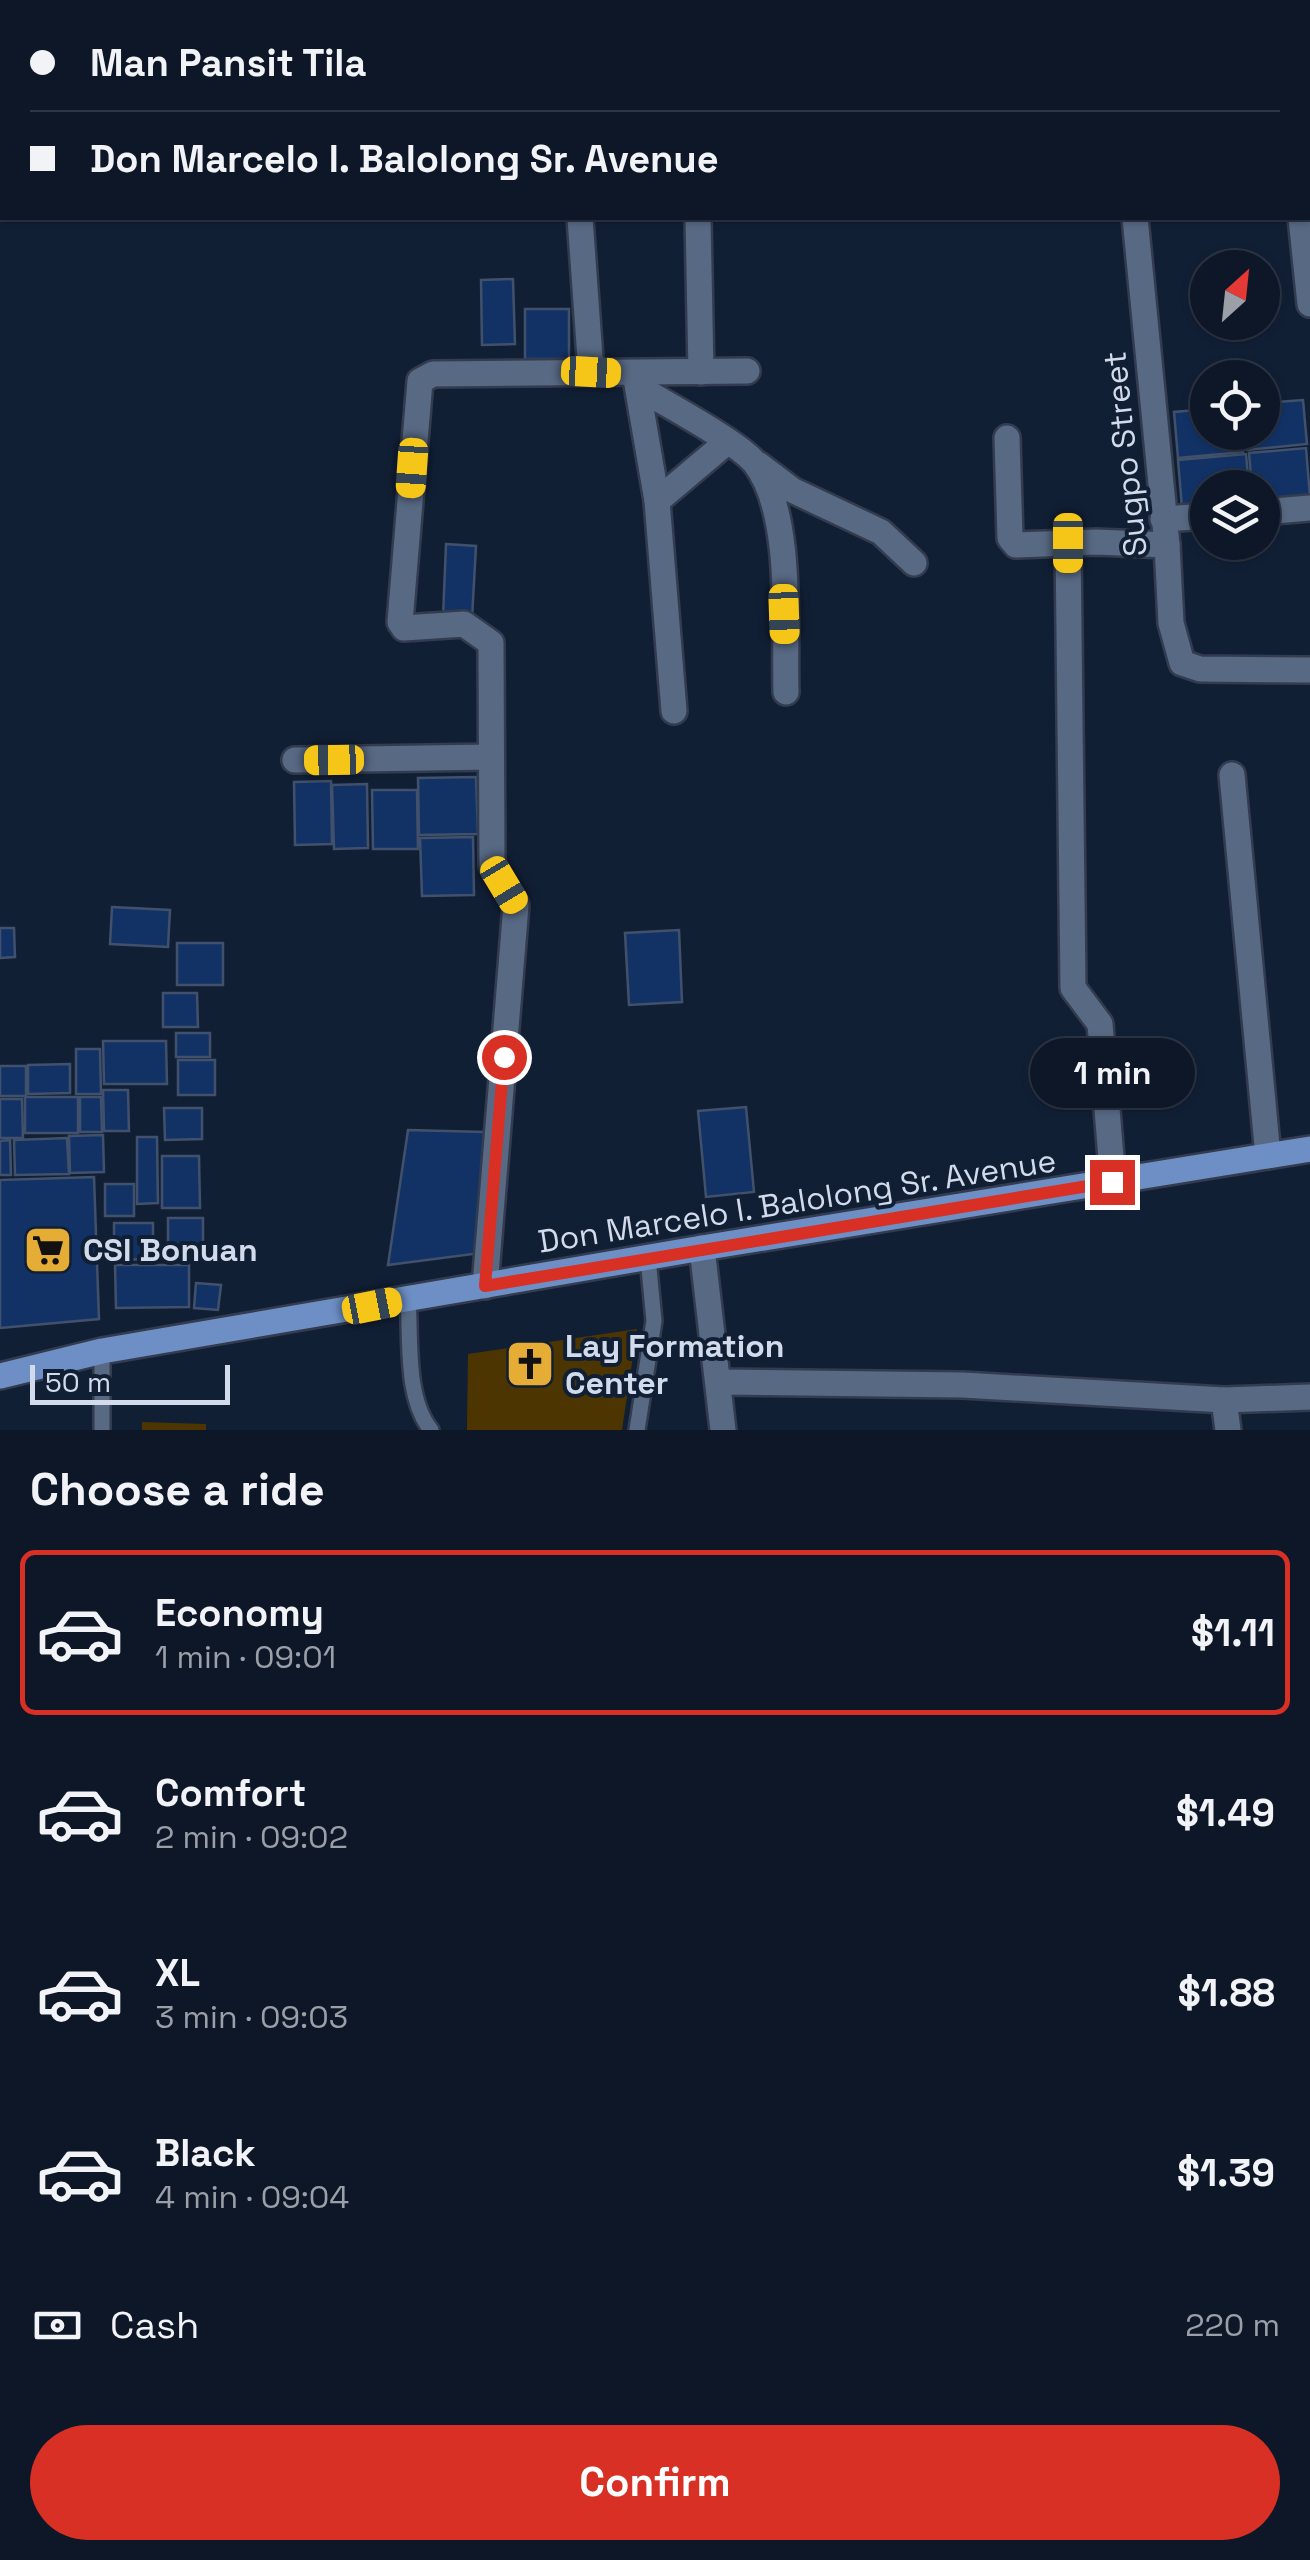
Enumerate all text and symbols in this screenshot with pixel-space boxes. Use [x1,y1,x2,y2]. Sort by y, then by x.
text: Man Pansit Tila [90,39,366,87]
text: Don Marcelo I. Balolong Sr. Avenue [90,135,719,183]
north arrow [1190,250,1280,340]
map controls [1190,250,1280,560]
street label: Sugpo Street [1094,349,1156,559]
car [560,355,622,389]
button: locate [1190,360,1280,450]
car [395,437,429,499]
button: layers [1190,470,1280,560]
car [1053,513,1083,573]
car [768,583,800,645]
car [304,744,364,776]
car [476,852,532,918]
route start [482,1035,527,1080]
callout: 1 min [1030,1037,1194,1107]
text: 1 min [1073,1053,1152,1093]
street label: Don Marcelo I. Balolong Sr. Avenue [535,1140,1059,1262]
route end [1090,1160,1135,1205]
supermarket icon: CSI Bonuan [22,1224,74,1276]
place label: CSI Bonuan [83,1230,258,1270]
car [340,1286,404,1326]
place label: Lay Formation Center [565,1326,785,1403]
church icon: Lay Formation Center [504,1338,556,1390]
scale bar [30,1360,230,1404]
text: 50 m [45,1364,111,1400]
text: Choose a ride [30,1461,325,1518]
icon: car [35,1588,125,1678]
text: Economy [155,1589,324,1637]
text: $1.11 [1191,1609,1275,1657]
text: 1 min · 09:01 [155,1637,336,1677]
icon: car [35,1768,125,1858]
text: Comfort [155,1769,306,1817]
text: $1.49 [1176,1789,1275,1837]
text: 2 min · 09:02 [155,1817,348,1857]
icon: car [35,1948,125,2038]
text: XL [155,1949,200,1997]
text: $1.88 [1178,1969,1275,2017]
text: 3 min · 09:03 [155,1997,348,2037]
icon: car [35,2128,125,2218]
text: Black [155,2129,256,2177]
text: $1.39 [1177,2149,1275,2197]
text: 4 min · 09:04 [155,2177,349,2217]
icon: cash [30,2298,85,2353]
text: Cash [110,2301,199,2349]
text: 220 m [1185,2305,1280,2345]
button: Confirm [30,2425,1280,2540]

